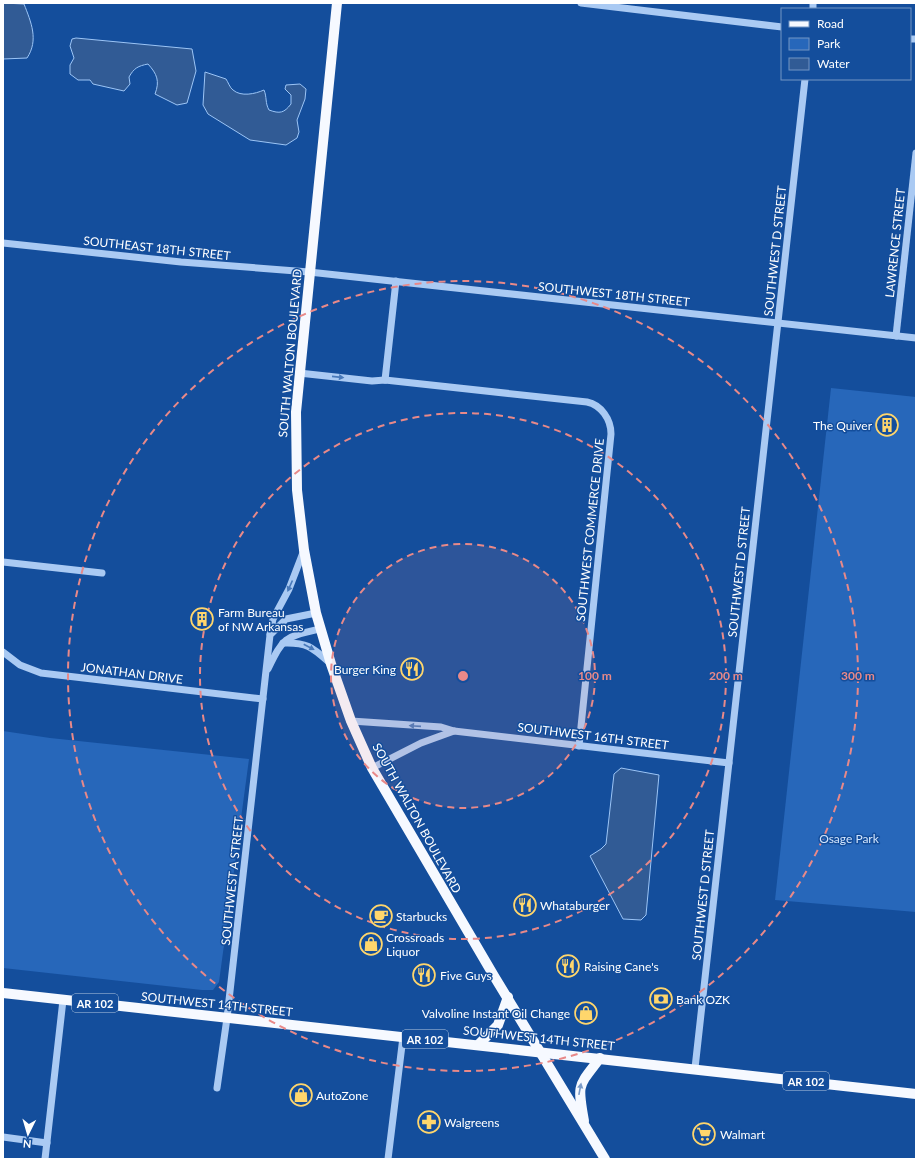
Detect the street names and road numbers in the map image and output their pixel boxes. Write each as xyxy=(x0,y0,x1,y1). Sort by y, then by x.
street label: SOUTHWEST D STREET xyxy=(761,185,789,317)
street label: LAWRENCE STREET xyxy=(882,188,908,298)
street label: SOUTHEAST 18TH STREET xyxy=(83,233,231,263)
street label: SOUTH WALTON BOULEVARD xyxy=(275,268,305,438)
street label: SOUTHWEST 18TH STREET xyxy=(538,279,690,309)
street label: SOUTHWEST COMMERCE DRIVE xyxy=(573,438,607,622)
street label: SOUTHWEST D STREET xyxy=(725,506,753,638)
street label: JONATHAN DRIVE xyxy=(80,659,184,687)
street label: SOUTHWEST 16TH STREET xyxy=(517,719,669,753)
street label: SOUTH WALTON BOULEVARD xyxy=(369,740,465,896)
street label: SOUTHWEST A STREET xyxy=(218,816,246,946)
street label: SOUTHWEST D STREET xyxy=(689,829,717,961)
street label: SOUTHWEST 14TH STREET xyxy=(141,989,293,1019)
road number: AR 102 xyxy=(72,994,118,1012)
street label: SOUTHWEST 14TH STREET xyxy=(463,1023,615,1053)
road number: AR 102 xyxy=(402,1030,448,1048)
road number: AR 102 xyxy=(783,1072,829,1090)

